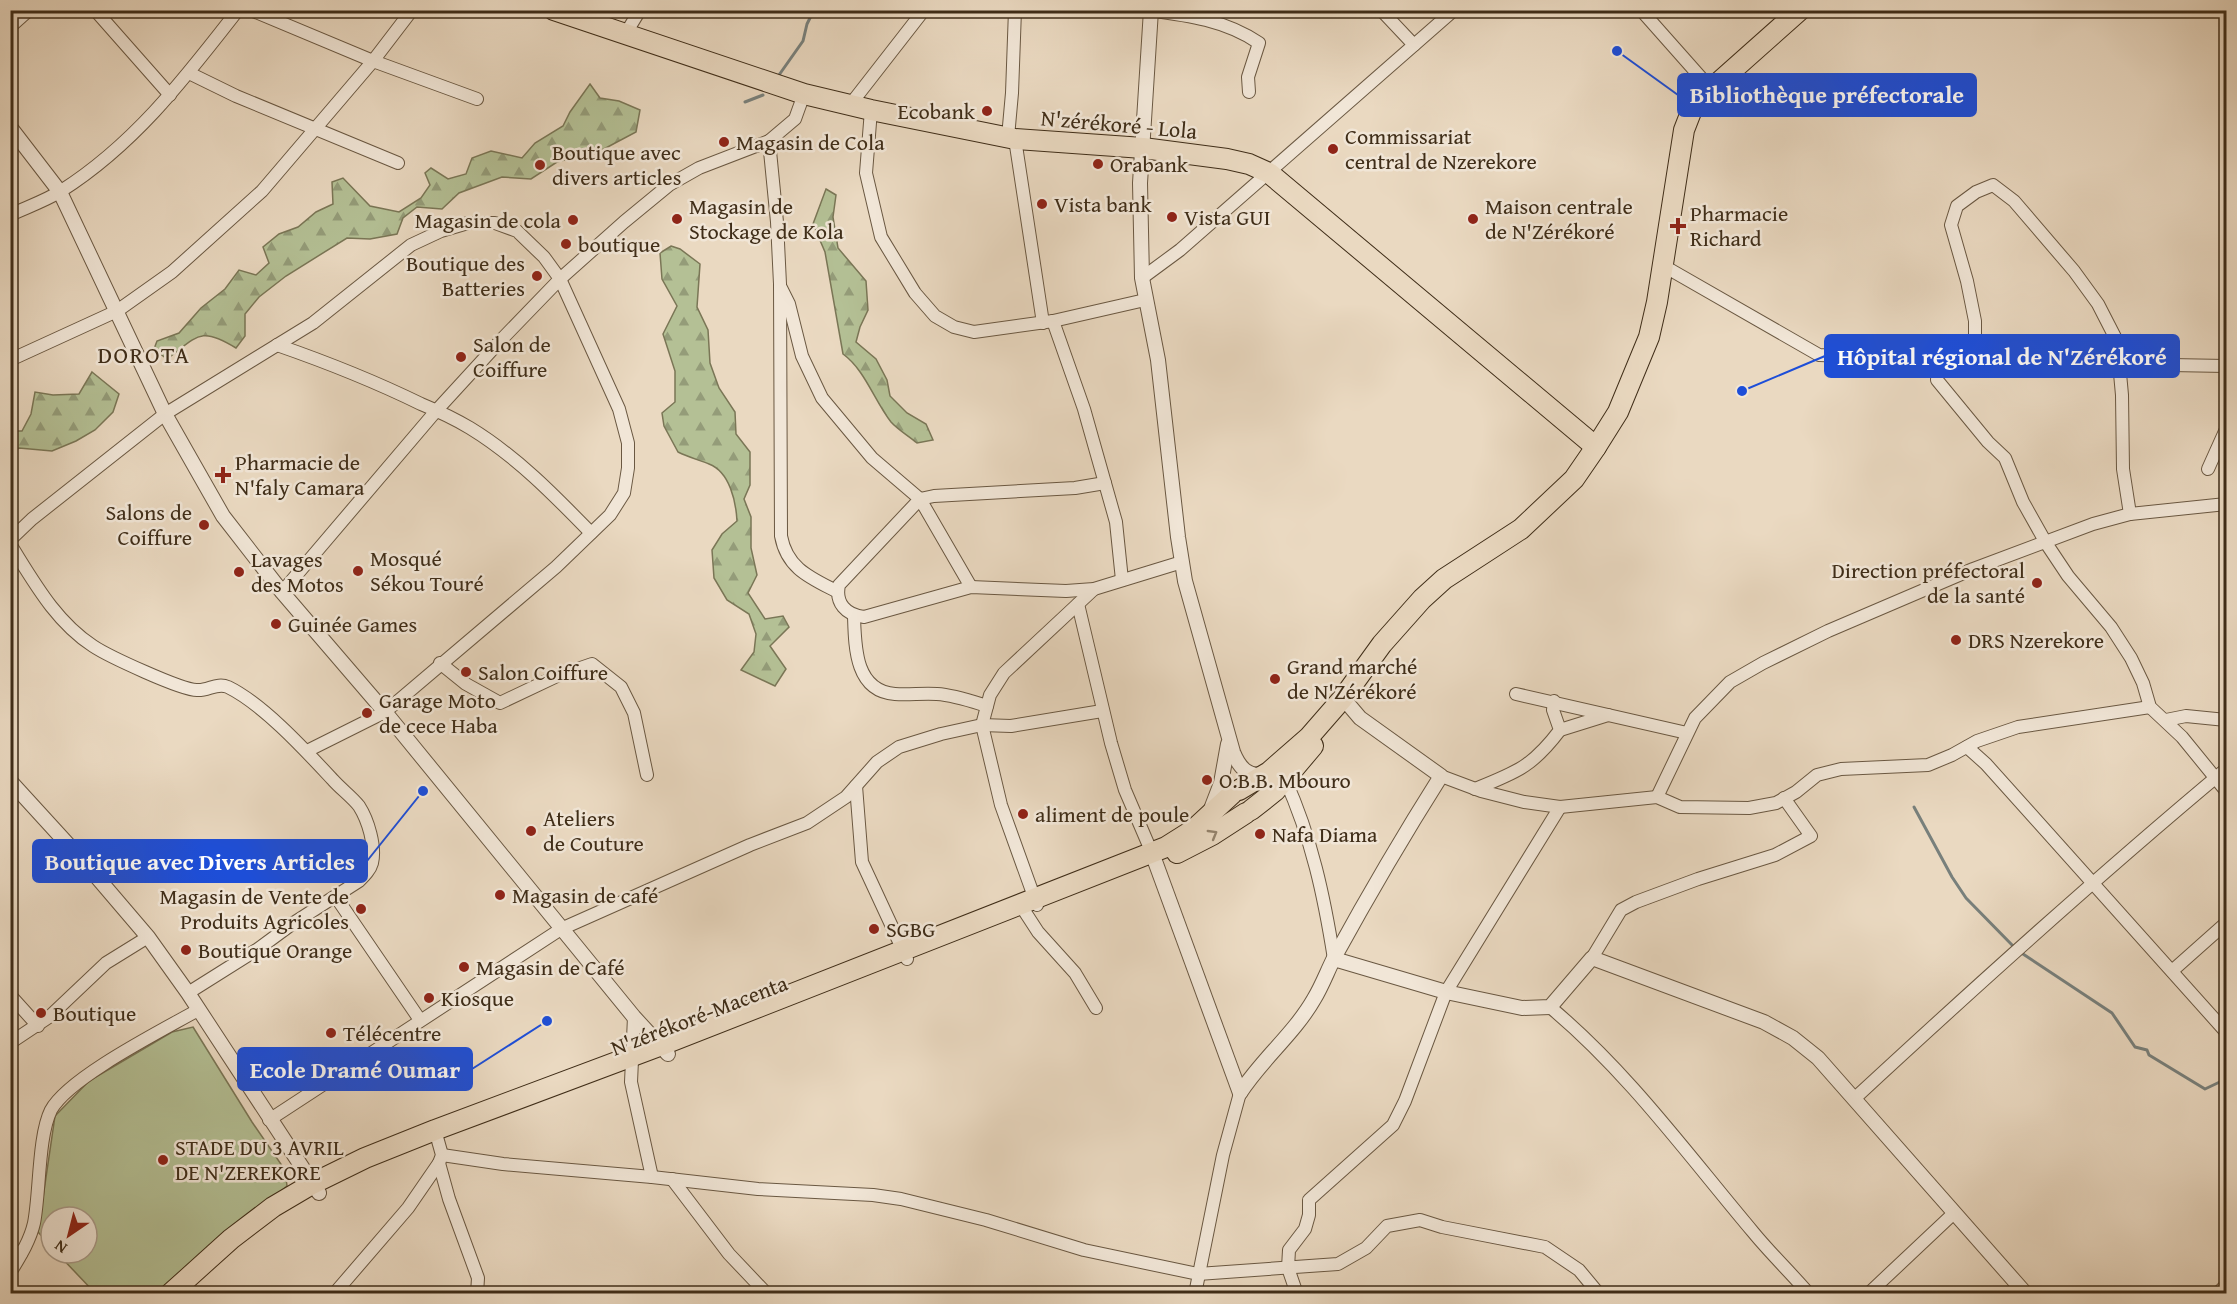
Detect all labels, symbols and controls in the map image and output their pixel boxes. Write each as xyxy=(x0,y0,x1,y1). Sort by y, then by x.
callout: Bibliothèque préfectorale xyxy=(1678,74,1976,116)
text: Bibliothèque préfectorale xyxy=(1690,77,1964,112)
place label: Ecobank xyxy=(898,95,976,127)
street label: N'zérékoré - Lola xyxy=(1040,101,1199,147)
marker: Ecobank xyxy=(980,104,994,118)
place label: Commissariat central de Nzerekore xyxy=(1345,120,1537,177)
place label: Magasin de Cola xyxy=(736,126,885,158)
marker: Magasin de Cola xyxy=(717,135,731,149)
place label: Boutique avec divers articles xyxy=(552,136,681,193)
marker: Commissariat central de Nzerekore xyxy=(1326,142,1340,156)
place label: Orabank xyxy=(1110,148,1189,180)
marker: Orabank xyxy=(1091,157,1105,171)
marker: Boutique avec divers articles xyxy=(533,158,547,172)
place label: Vista bank xyxy=(1054,188,1152,220)
place label: Magasin de Stockage de Kola xyxy=(689,190,844,247)
place label: Maison centrale de N'Zérékoré xyxy=(1485,190,1633,247)
marker: Vista bank xyxy=(1035,197,1049,211)
place label: Pharmacie Richard xyxy=(1690,197,1788,254)
place label: Vista GUI xyxy=(1184,201,1271,233)
place label: Magasin de cola xyxy=(415,204,562,236)
marker: Vista GUI xyxy=(1165,210,1179,224)
marker: Magasin de Stockage de Kola xyxy=(670,212,684,226)
marker: Maison centrale de N'Zérékoré xyxy=(1466,212,1480,226)
marker: Magasin de cola xyxy=(566,213,580,227)
marker: Pharmacie Richard xyxy=(1671,219,1685,233)
place label: boutique xyxy=(578,228,660,260)
marker: boutique xyxy=(559,237,573,251)
place label: Boutique des Batteries xyxy=(406,247,525,304)
marker: Boutique des Batteries xyxy=(530,269,544,283)
place label: Salon de Coiffure xyxy=(473,328,551,385)
callout: Hôpital régional de N'Zérékoré xyxy=(1825,335,2179,377)
district label: DOROTA xyxy=(97,337,191,372)
text: Hôpital régional de N'Zérékoré xyxy=(1837,339,2167,374)
marker: Salon de Coiffure xyxy=(454,350,468,364)
place label: Pharmacie de N'faly Camara xyxy=(235,446,365,503)
marker: Pharmacie de N'faly Camara xyxy=(216,468,230,482)
place label: Salons de Coiffure xyxy=(105,496,192,553)
marker: Salons de Coiffure xyxy=(197,518,211,532)
place label: Mosqué Sékou Touré xyxy=(370,542,484,599)
place label: Lavages des Motos xyxy=(251,543,344,600)
place label: Direction préfectoral de la santé xyxy=(1831,554,2025,611)
marker: Mosqué Sékou Touré xyxy=(351,564,365,578)
marker: Lavages des Motos xyxy=(232,565,246,579)
marker: Direction préfectoral de la santé xyxy=(2030,576,2044,590)
place label: Guinée Games xyxy=(288,608,417,640)
marker: Guinée Games xyxy=(269,617,283,631)
place label: DRS Nzerekore xyxy=(1968,624,2104,656)
marker: DRS Nzerekore xyxy=(1949,633,1963,647)
place label: Grand marché de N'Zérékoré xyxy=(1287,650,1417,707)
place label: Salon Coiffure xyxy=(478,656,608,688)
marker: Salon Coiffure xyxy=(459,665,473,679)
marker: Grand marché de N'Zérékoré xyxy=(1268,672,1282,686)
place label: Garage Moto de cece Haba xyxy=(379,684,498,741)
marker: Garage Moto de cece Haba xyxy=(360,706,374,720)
place label: O.B.B. Mbouro xyxy=(1219,764,1351,796)
marker: O.B.B. Mbouro xyxy=(1200,773,1214,787)
place label: aliment de poule xyxy=(1035,798,1189,830)
place label: Ateliers de Couture xyxy=(543,802,644,859)
marker: aliment de poule xyxy=(1016,807,1030,821)
place label: Nafa Diama xyxy=(1272,818,1378,850)
marker: Ateliers de Couture xyxy=(524,824,538,838)
marker: Nafa Diama xyxy=(1253,827,1267,841)
one-way arrow xyxy=(1207,830,1217,841)
callout: Boutique avec Divers Articles xyxy=(33,840,367,882)
text: Boutique avec Divers Articles xyxy=(45,844,355,879)
place label: Magasin de café xyxy=(512,879,658,911)
place label: Magasin de Vente de Produits Agricoles xyxy=(159,880,349,937)
marker: Magasin de café xyxy=(493,888,507,902)
marker: Magasin de Vente de Produits Agricoles xyxy=(354,902,368,916)
place label: SGBG xyxy=(886,913,935,945)
marker: SGBG xyxy=(867,922,881,936)
place label: Boutique Orange xyxy=(198,934,352,966)
marker: Boutique Orange xyxy=(179,943,193,957)
place label: Magasin de Café xyxy=(476,951,625,983)
marker: Magasin de Café xyxy=(457,960,471,974)
street label: N'zérékoré-Macenta xyxy=(606,966,793,1064)
place label: Kiosque xyxy=(441,982,514,1014)
marker: Kiosque xyxy=(422,991,436,1005)
place label: Boutique xyxy=(53,997,136,1029)
marker: Boutique xyxy=(34,1006,48,1020)
place label: Télécentre xyxy=(343,1017,441,1049)
marker: Télécentre xyxy=(324,1026,338,1040)
callout: Ecole Dramé Oumar xyxy=(238,1048,472,1090)
text: Ecole Dramé Oumar xyxy=(250,1052,460,1087)
place label: STADE DU 3 AVRIL DE N'ZEREKORE xyxy=(175,1131,344,1188)
marker: STADE DU 3 AVRIL DE N'ZEREKORE xyxy=(156,1153,170,1167)
north arrow xyxy=(39,1205,99,1265)
text: N xyxy=(49,1234,72,1260)

